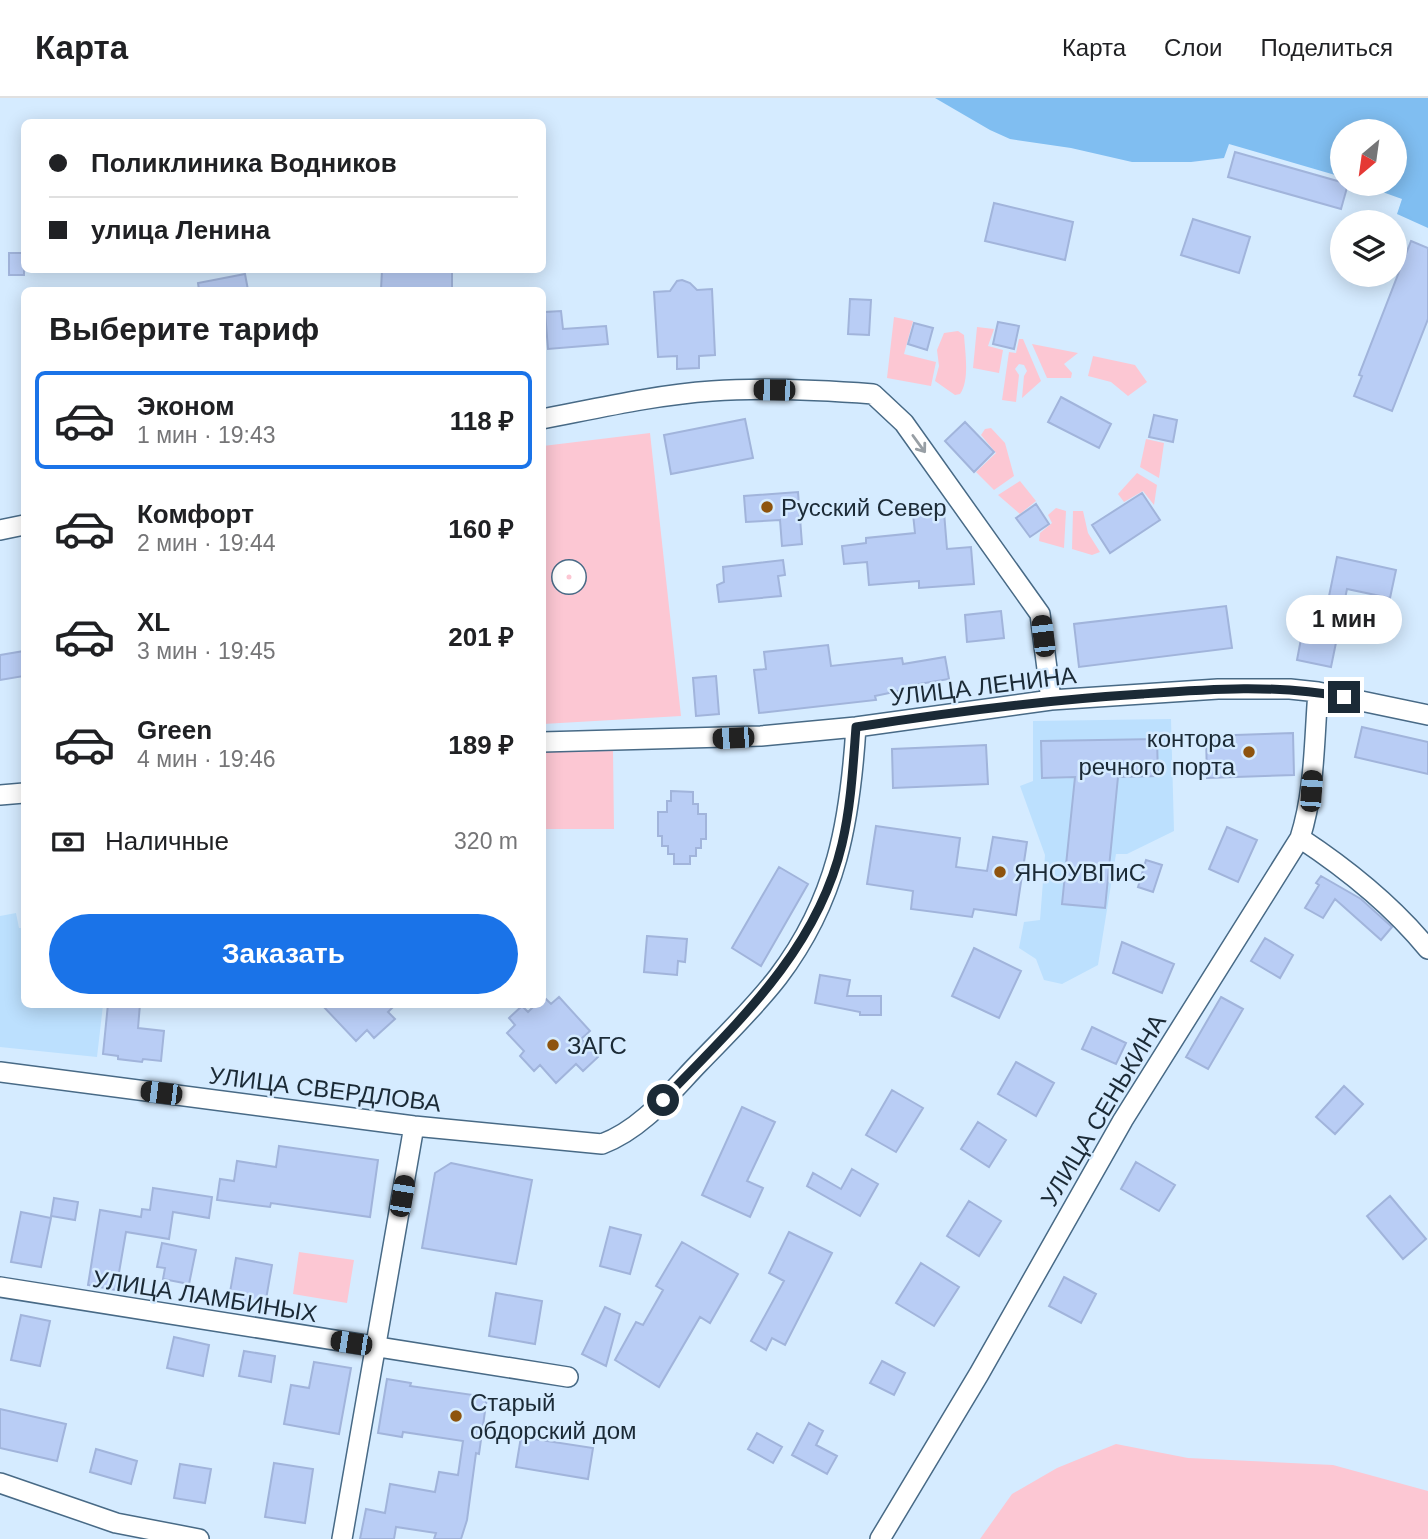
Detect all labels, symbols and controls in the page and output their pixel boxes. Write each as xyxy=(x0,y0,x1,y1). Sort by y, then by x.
text: Карта xyxy=(35,29,128,66)
text: Карта xyxy=(1062,34,1126,61)
text: Слои xyxy=(1164,34,1222,61)
text: Поделиться xyxy=(1260,34,1393,61)
north arrow xyxy=(1330,119,1407,196)
map controls xyxy=(1330,119,1407,287)
text: Поликлиника Водников xyxy=(91,148,397,178)
button: layers xyxy=(1330,210,1407,287)
text: улица Ленина xyxy=(91,215,270,245)
text: Выберите тариф xyxy=(49,311,319,347)
car xyxy=(753,379,796,401)
icon: car xyxy=(53,389,116,452)
text: Эконом xyxy=(137,391,235,421)
text: 118 ₽ xyxy=(450,406,514,436)
text: 1 мин · 19:43 xyxy=(137,422,276,448)
one-way arrow xyxy=(912,434,927,453)
place label: Русский Север xyxy=(781,494,947,521)
icon: car xyxy=(53,497,116,560)
text: Комфорт xyxy=(137,499,254,529)
marker: Русский Север xyxy=(759,499,775,515)
text: 160 ₽ xyxy=(448,514,514,544)
text: 2 мин · 19:44 xyxy=(137,530,276,556)
callout: 1 мин xyxy=(1286,596,1402,644)
icon: car xyxy=(53,605,116,668)
text: 1 мин xyxy=(1312,606,1376,632)
text: XL xyxy=(137,607,170,637)
car xyxy=(1031,614,1056,658)
text: 201 ₽ xyxy=(448,622,514,652)
text: 3 мин · 19:45 xyxy=(137,638,276,664)
street label: УЛИЦА ЛЕНИНА xyxy=(888,661,1078,711)
route end xyxy=(1328,681,1360,713)
icon: car xyxy=(53,713,116,776)
text: Green xyxy=(137,715,212,745)
place label: контора речного порта xyxy=(1079,725,1236,780)
car xyxy=(712,726,755,750)
text: 189 ₽ xyxy=(448,730,514,760)
marker: контора речного порта xyxy=(1241,744,1257,760)
text: 4 мин · 19:46 xyxy=(137,746,276,772)
car xyxy=(1300,769,1323,813)
icon: cash xyxy=(49,823,87,861)
text: Наличные xyxy=(105,826,229,856)
text: 320 m xyxy=(454,828,518,854)
place label: ЯНОУВПиС xyxy=(1014,859,1146,886)
marker: ЯНОУВПиС xyxy=(992,864,1008,880)
button: Заказать xyxy=(49,914,518,994)
street label: УЛИЦА СЕНЬКИНА xyxy=(1035,1009,1171,1211)
place label: ЗАГС xyxy=(567,1032,627,1059)
marker: ЗАГС xyxy=(545,1037,561,1053)
street label: УЛИЦА СВЕРДЛОВА xyxy=(207,1061,443,1117)
car xyxy=(139,1080,184,1106)
route start xyxy=(647,1084,679,1116)
car xyxy=(389,1173,416,1219)
street label: УЛИЦА ЛАМБИНЫХ xyxy=(91,1265,319,1327)
car xyxy=(329,1329,374,1357)
place label: Старый обдорский дом xyxy=(470,1389,637,1444)
marker: Старый обдорский дом xyxy=(448,1408,464,1424)

